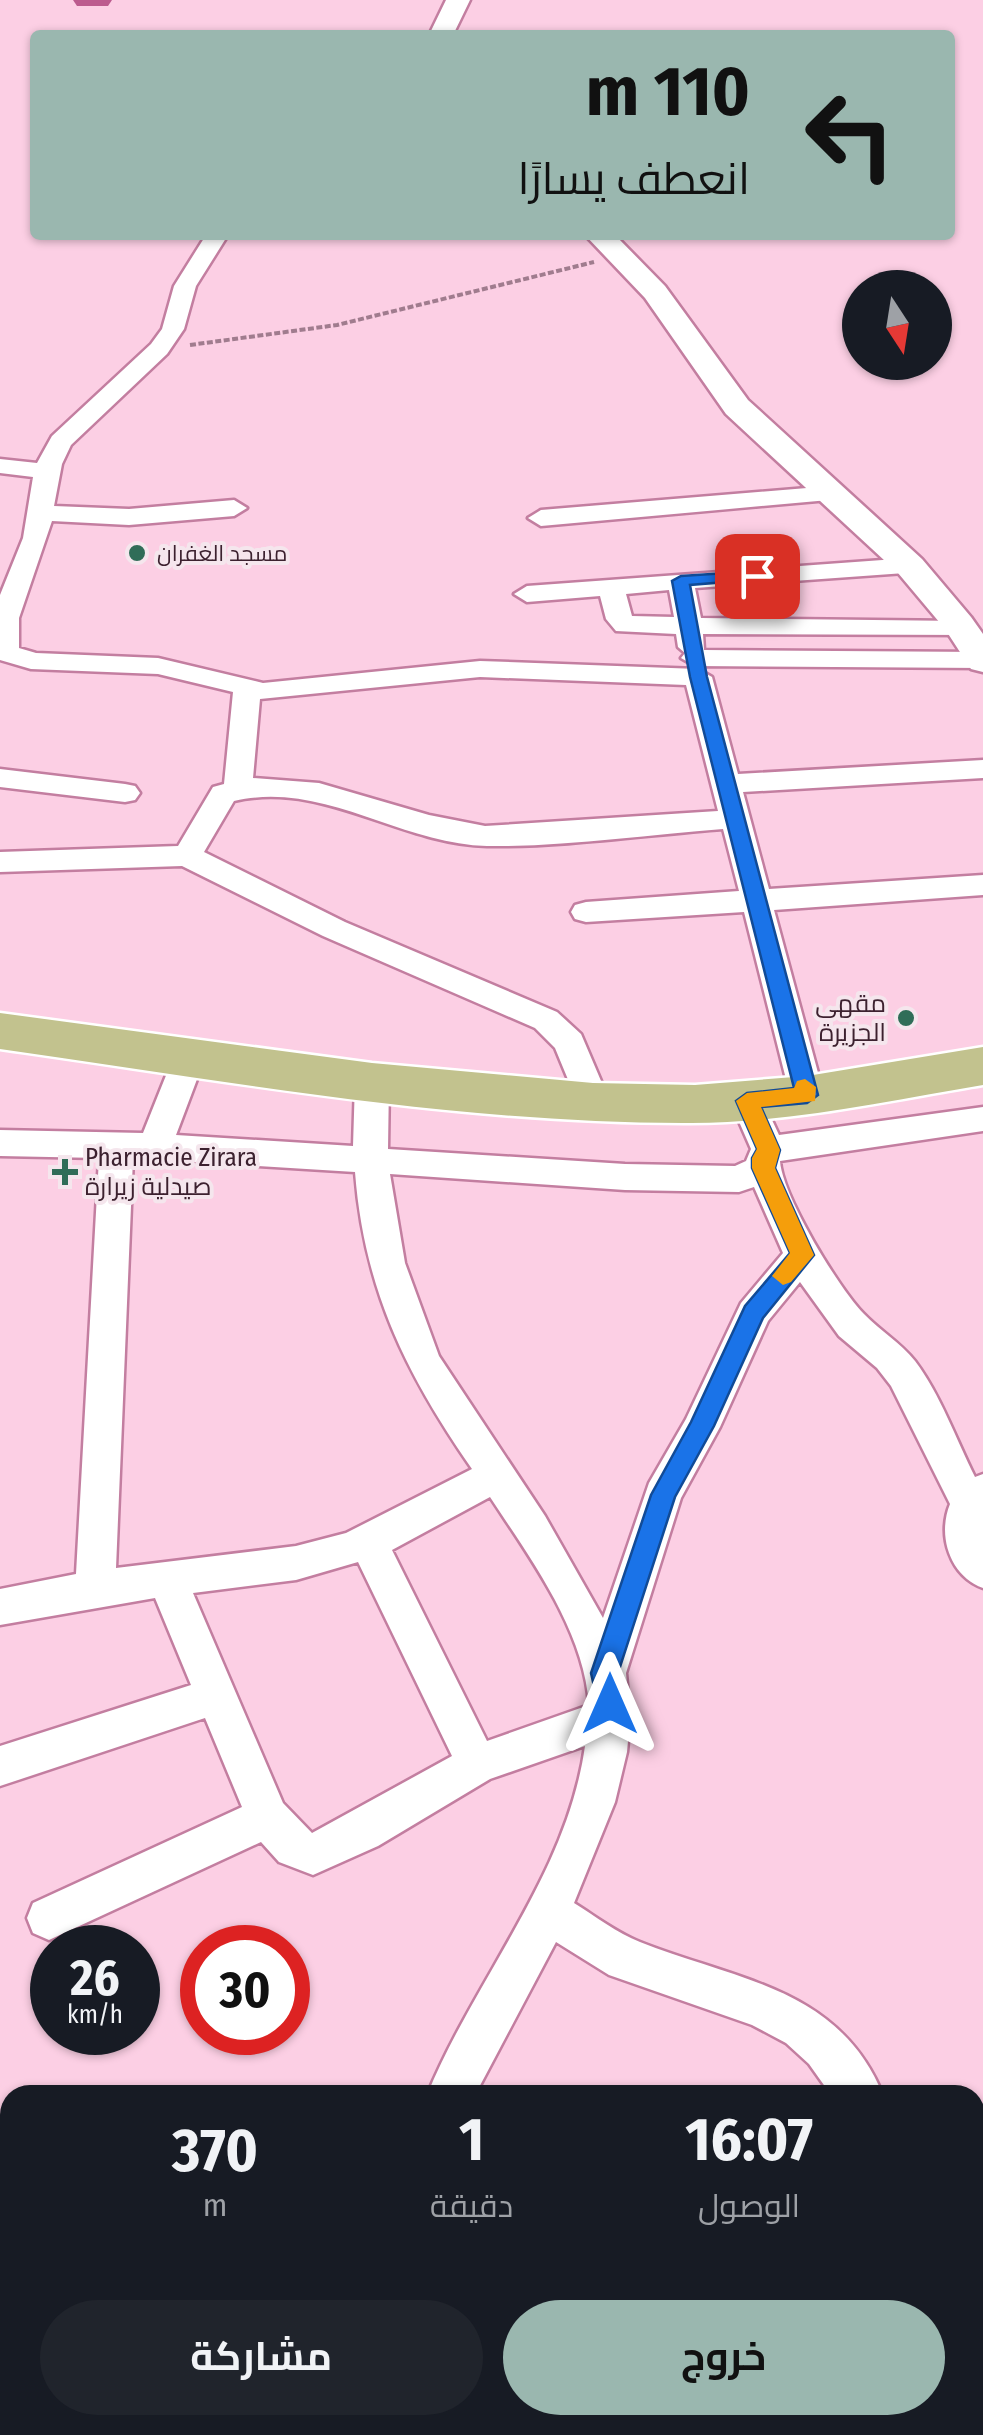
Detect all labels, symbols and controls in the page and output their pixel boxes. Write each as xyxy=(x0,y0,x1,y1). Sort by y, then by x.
text: 110 m xyxy=(586,50,750,134)
icon: left xyxy=(785,70,915,200)
text: انعطف يسارًا xyxy=(518,152,750,206)
north arrow xyxy=(842,270,952,380)
map controls xyxy=(842,270,952,380)
pin xyxy=(715,534,800,619)
place label: مسجد الغفران xyxy=(157,540,287,567)
marker: مسجد الغفران xyxy=(126,542,148,564)
icon: arrive xyxy=(730,549,785,604)
place label: مقهى الجزيرة xyxy=(815,989,886,1048)
marker: مقهى الجزيرة xyxy=(895,1007,917,1029)
place label: Pharmacie Zirara صيدلية زيرارة xyxy=(85,1143,257,1202)
marker: Pharmacie Zirara صيدلية زيرارة xyxy=(54,1161,76,1183)
position arrow xyxy=(558,1652,662,1756)
speed limit sign: 30 xyxy=(180,1925,310,2055)
text: 26 xyxy=(70,1948,120,2008)
text: km/h xyxy=(67,2000,123,2030)
text: 1 xyxy=(459,2104,484,2176)
text: 16:07 xyxy=(685,2104,813,2176)
text: 370 xyxy=(172,2115,258,2187)
text: m xyxy=(203,2186,227,2224)
text: دقيقة xyxy=(430,2187,513,2225)
text: الوصول xyxy=(698,2187,800,2225)
button: مشاركة xyxy=(40,2300,483,2415)
button: خروج xyxy=(503,2300,945,2415)

